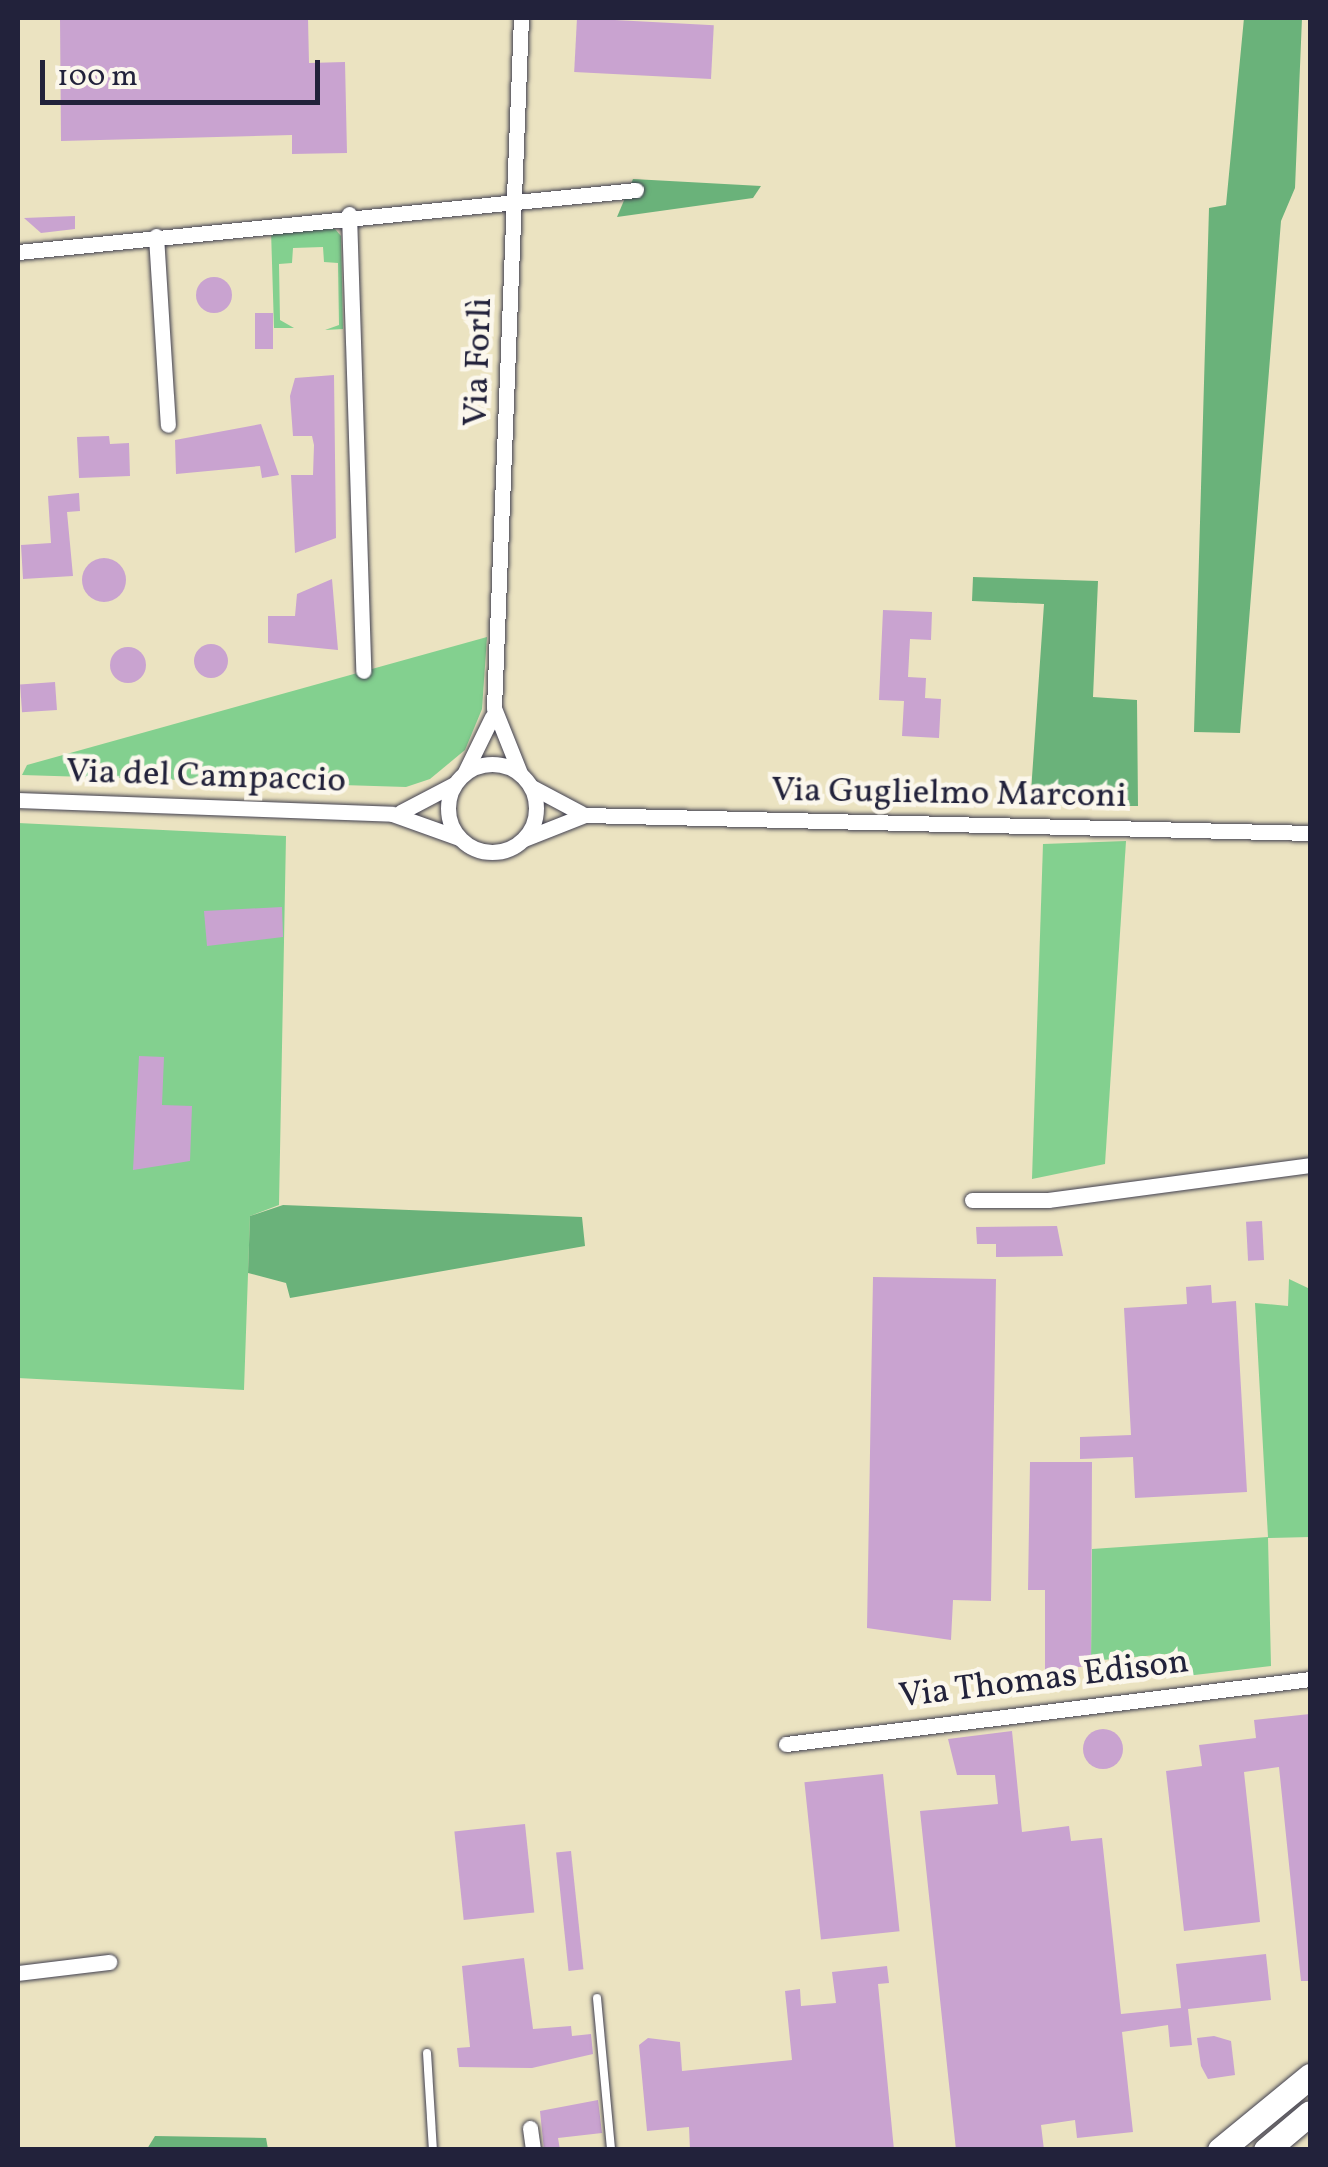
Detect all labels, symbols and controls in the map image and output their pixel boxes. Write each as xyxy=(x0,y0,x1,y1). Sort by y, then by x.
scale bar xyxy=(45,40,325,102)
text: 100 m xyxy=(57,56,138,98)
street label: Via Forlì xyxy=(456,297,502,427)
street label: Via del Campaccio xyxy=(65,751,347,803)
street label: Via Guglielmo Marconi xyxy=(771,770,1127,818)
street label: Via Thomas Edison xyxy=(896,1641,1192,1719)

